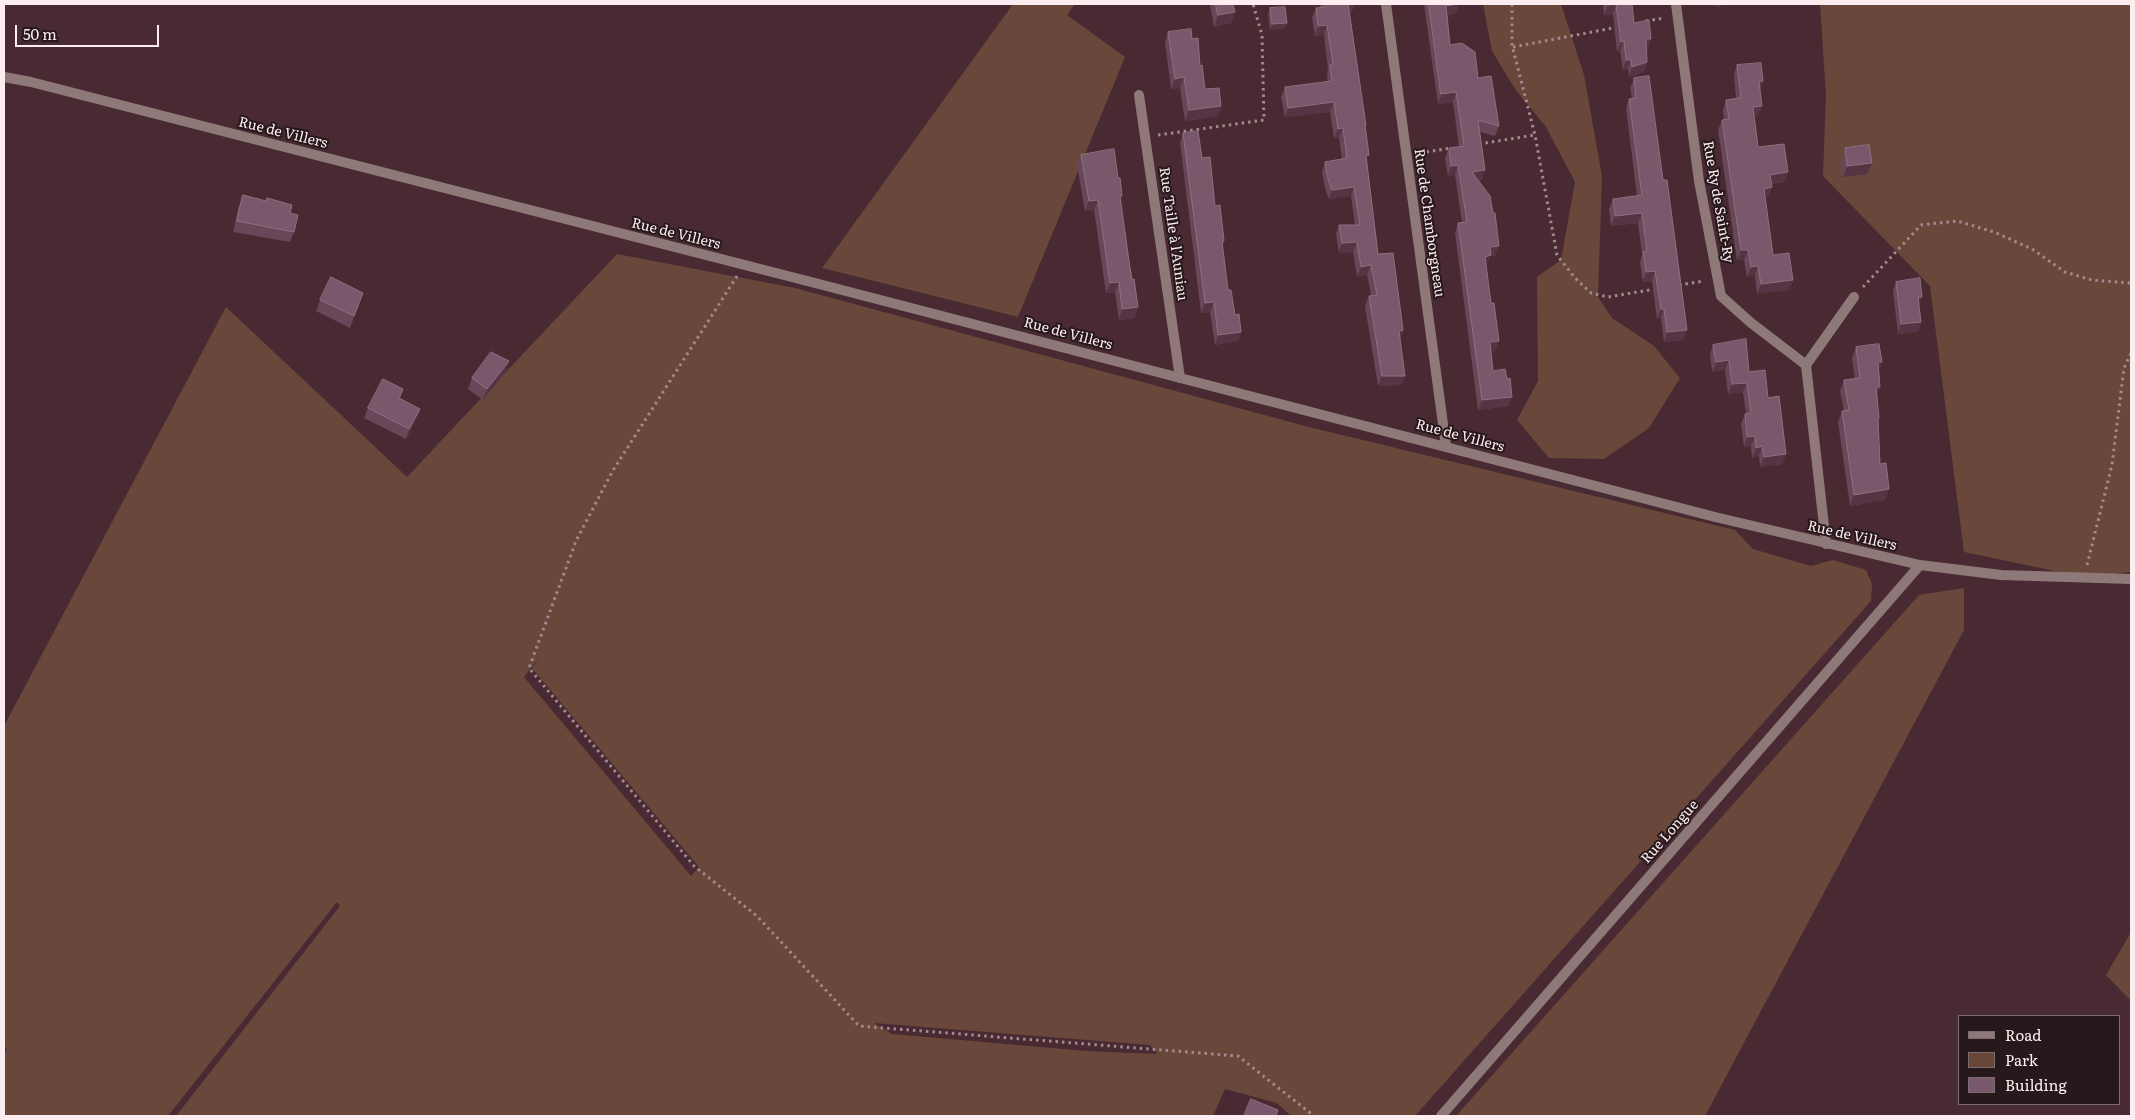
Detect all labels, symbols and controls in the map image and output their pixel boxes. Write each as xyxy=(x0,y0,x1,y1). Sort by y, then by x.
scale bar xyxy=(18,15,161,47)
text: 50 m xyxy=(23,22,57,45)
street label: Rue de Villers xyxy=(237,114,329,152)
street label: Rue Ry de Saint-Ry xyxy=(1699,139,1737,265)
street label: Rue de Chamborgneau xyxy=(1410,148,1448,298)
street label: Rue Taille à l'Auniau xyxy=(1155,166,1191,302)
street label: Rue de Villers xyxy=(630,215,722,253)
street label: Rue de Villers xyxy=(1022,314,1114,354)
street label: Rue de Villers xyxy=(1414,416,1506,456)
street label: Rue de Villers xyxy=(1806,518,1898,554)
street label: Rue Longue xyxy=(1638,797,1702,867)
legend xyxy=(1958,1015,2120,1105)
text: Road xyxy=(2005,1023,2041,1046)
text: Park xyxy=(2005,1048,2038,1071)
text: Building xyxy=(2005,1073,2067,1096)

